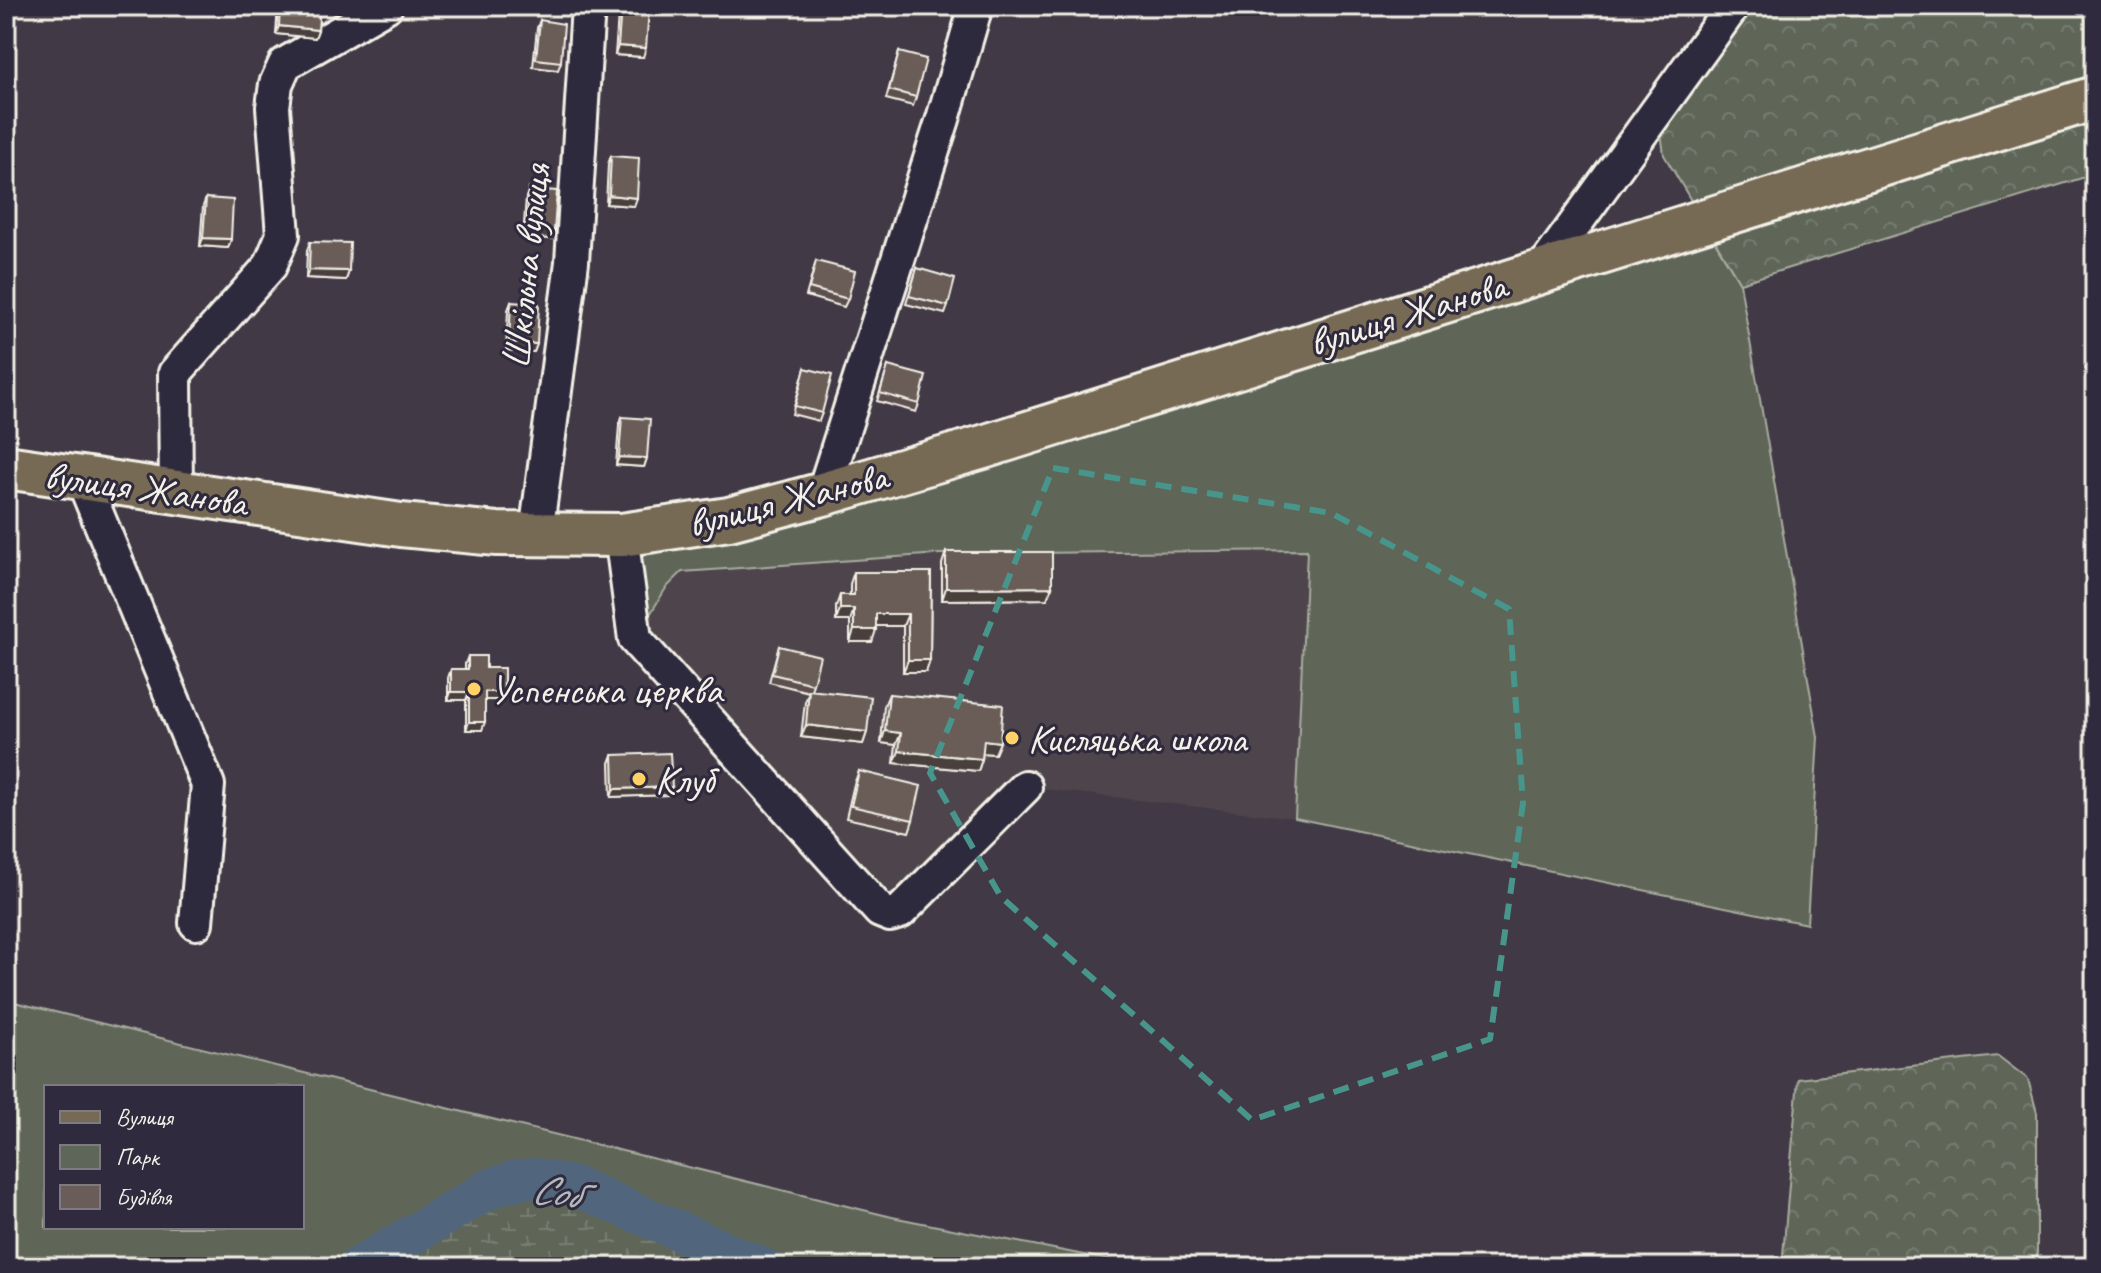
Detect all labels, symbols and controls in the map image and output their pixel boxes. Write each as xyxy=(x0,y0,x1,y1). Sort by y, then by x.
street label: Шкільна вулиця xyxy=(490,160,562,371)
street label: вулиця Жанова xyxy=(1303,259,1515,368)
street label: вулиця Жанова xyxy=(42,450,254,528)
street label: вулиця Жанова xyxy=(682,450,895,549)
place label: Успенська церква xyxy=(490,665,725,715)
marker: Успенська церква xyxy=(465,680,483,698)
place label: Кисляцька школа xyxy=(1028,714,1249,764)
marker: Кисляцька школа xyxy=(1003,729,1021,747)
place label: Клуб xyxy=(655,755,720,805)
marker: Клуб xyxy=(630,770,648,788)
legend xyxy=(44,1085,304,1229)
text: Вулиця xyxy=(116,1102,175,1132)
text: Парк xyxy=(116,1142,161,1172)
water label: Соб xyxy=(528,1162,600,1224)
text: Будівля xyxy=(116,1182,173,1212)

